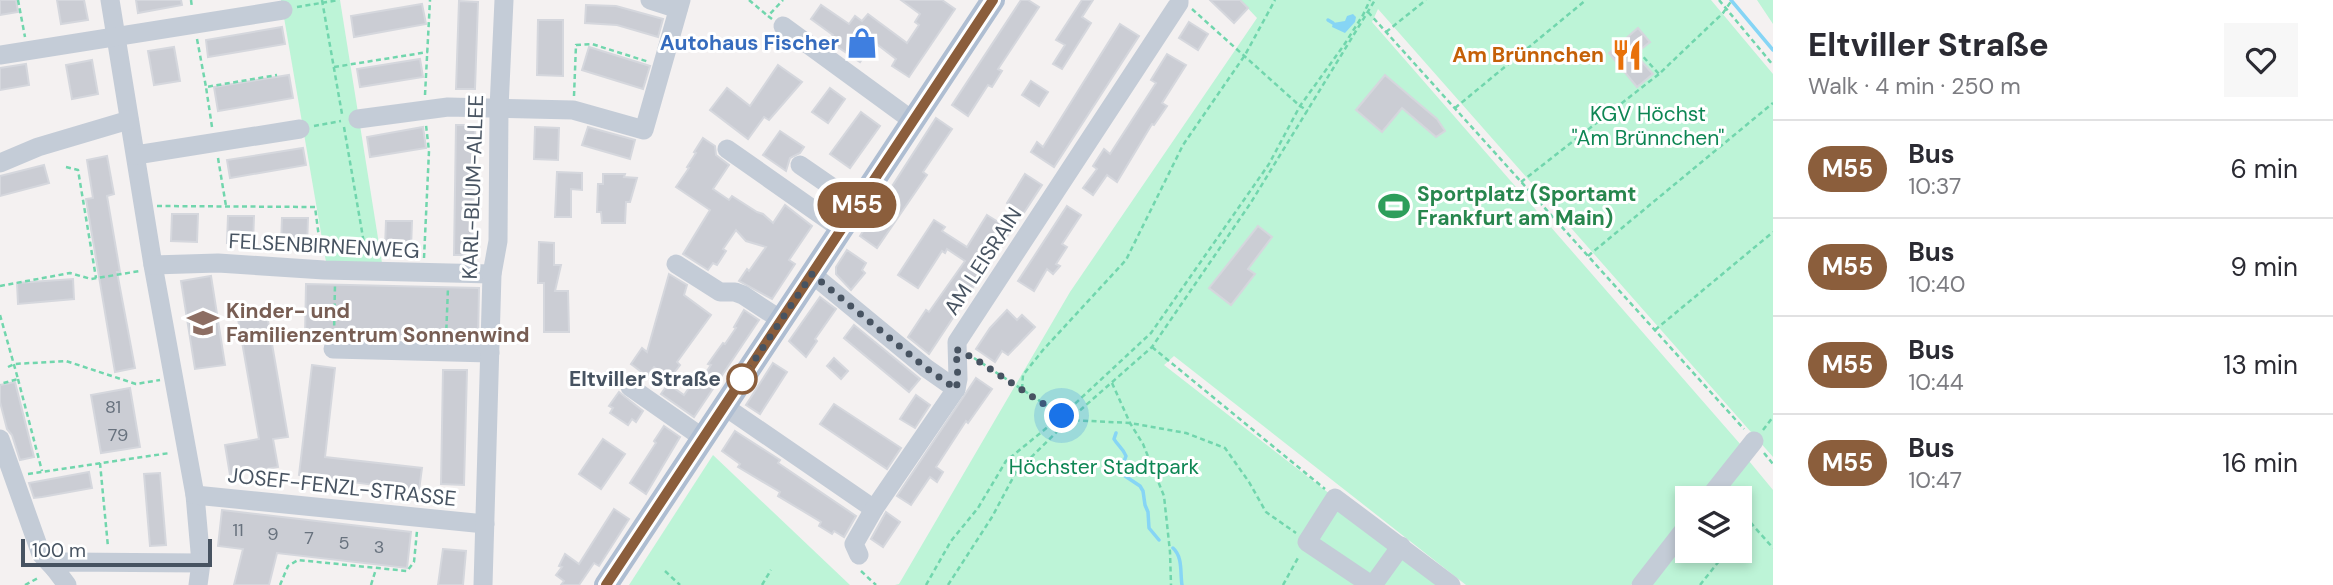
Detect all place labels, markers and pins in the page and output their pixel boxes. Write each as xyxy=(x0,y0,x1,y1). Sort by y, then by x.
shop icon: Autohaus Fischer xyxy=(845,26,879,60)
place label: Autohaus Fischer xyxy=(660,29,839,57)
restaurant icon: Am Brünnchen xyxy=(1610,38,1644,72)
place label: Am Brünnchen xyxy=(1452,41,1604,69)
place label: Sportplatz (Sportamt Frankfurt am Main) xyxy=(1417,180,1636,232)
sports icon: Sportplatz (Sportamt Frankfurt am Main) xyxy=(1377,189,1411,223)
place label: Kinder- und Familienzentrum Sonnenwind xyxy=(226,297,529,349)
school or university icon: Kinder- und Familienzentrum Sonnenwind xyxy=(186,306,220,340)
marker: Eltviller Straße xyxy=(727,364,757,394)
place label: Eltviller Straße xyxy=(569,365,721,393)

